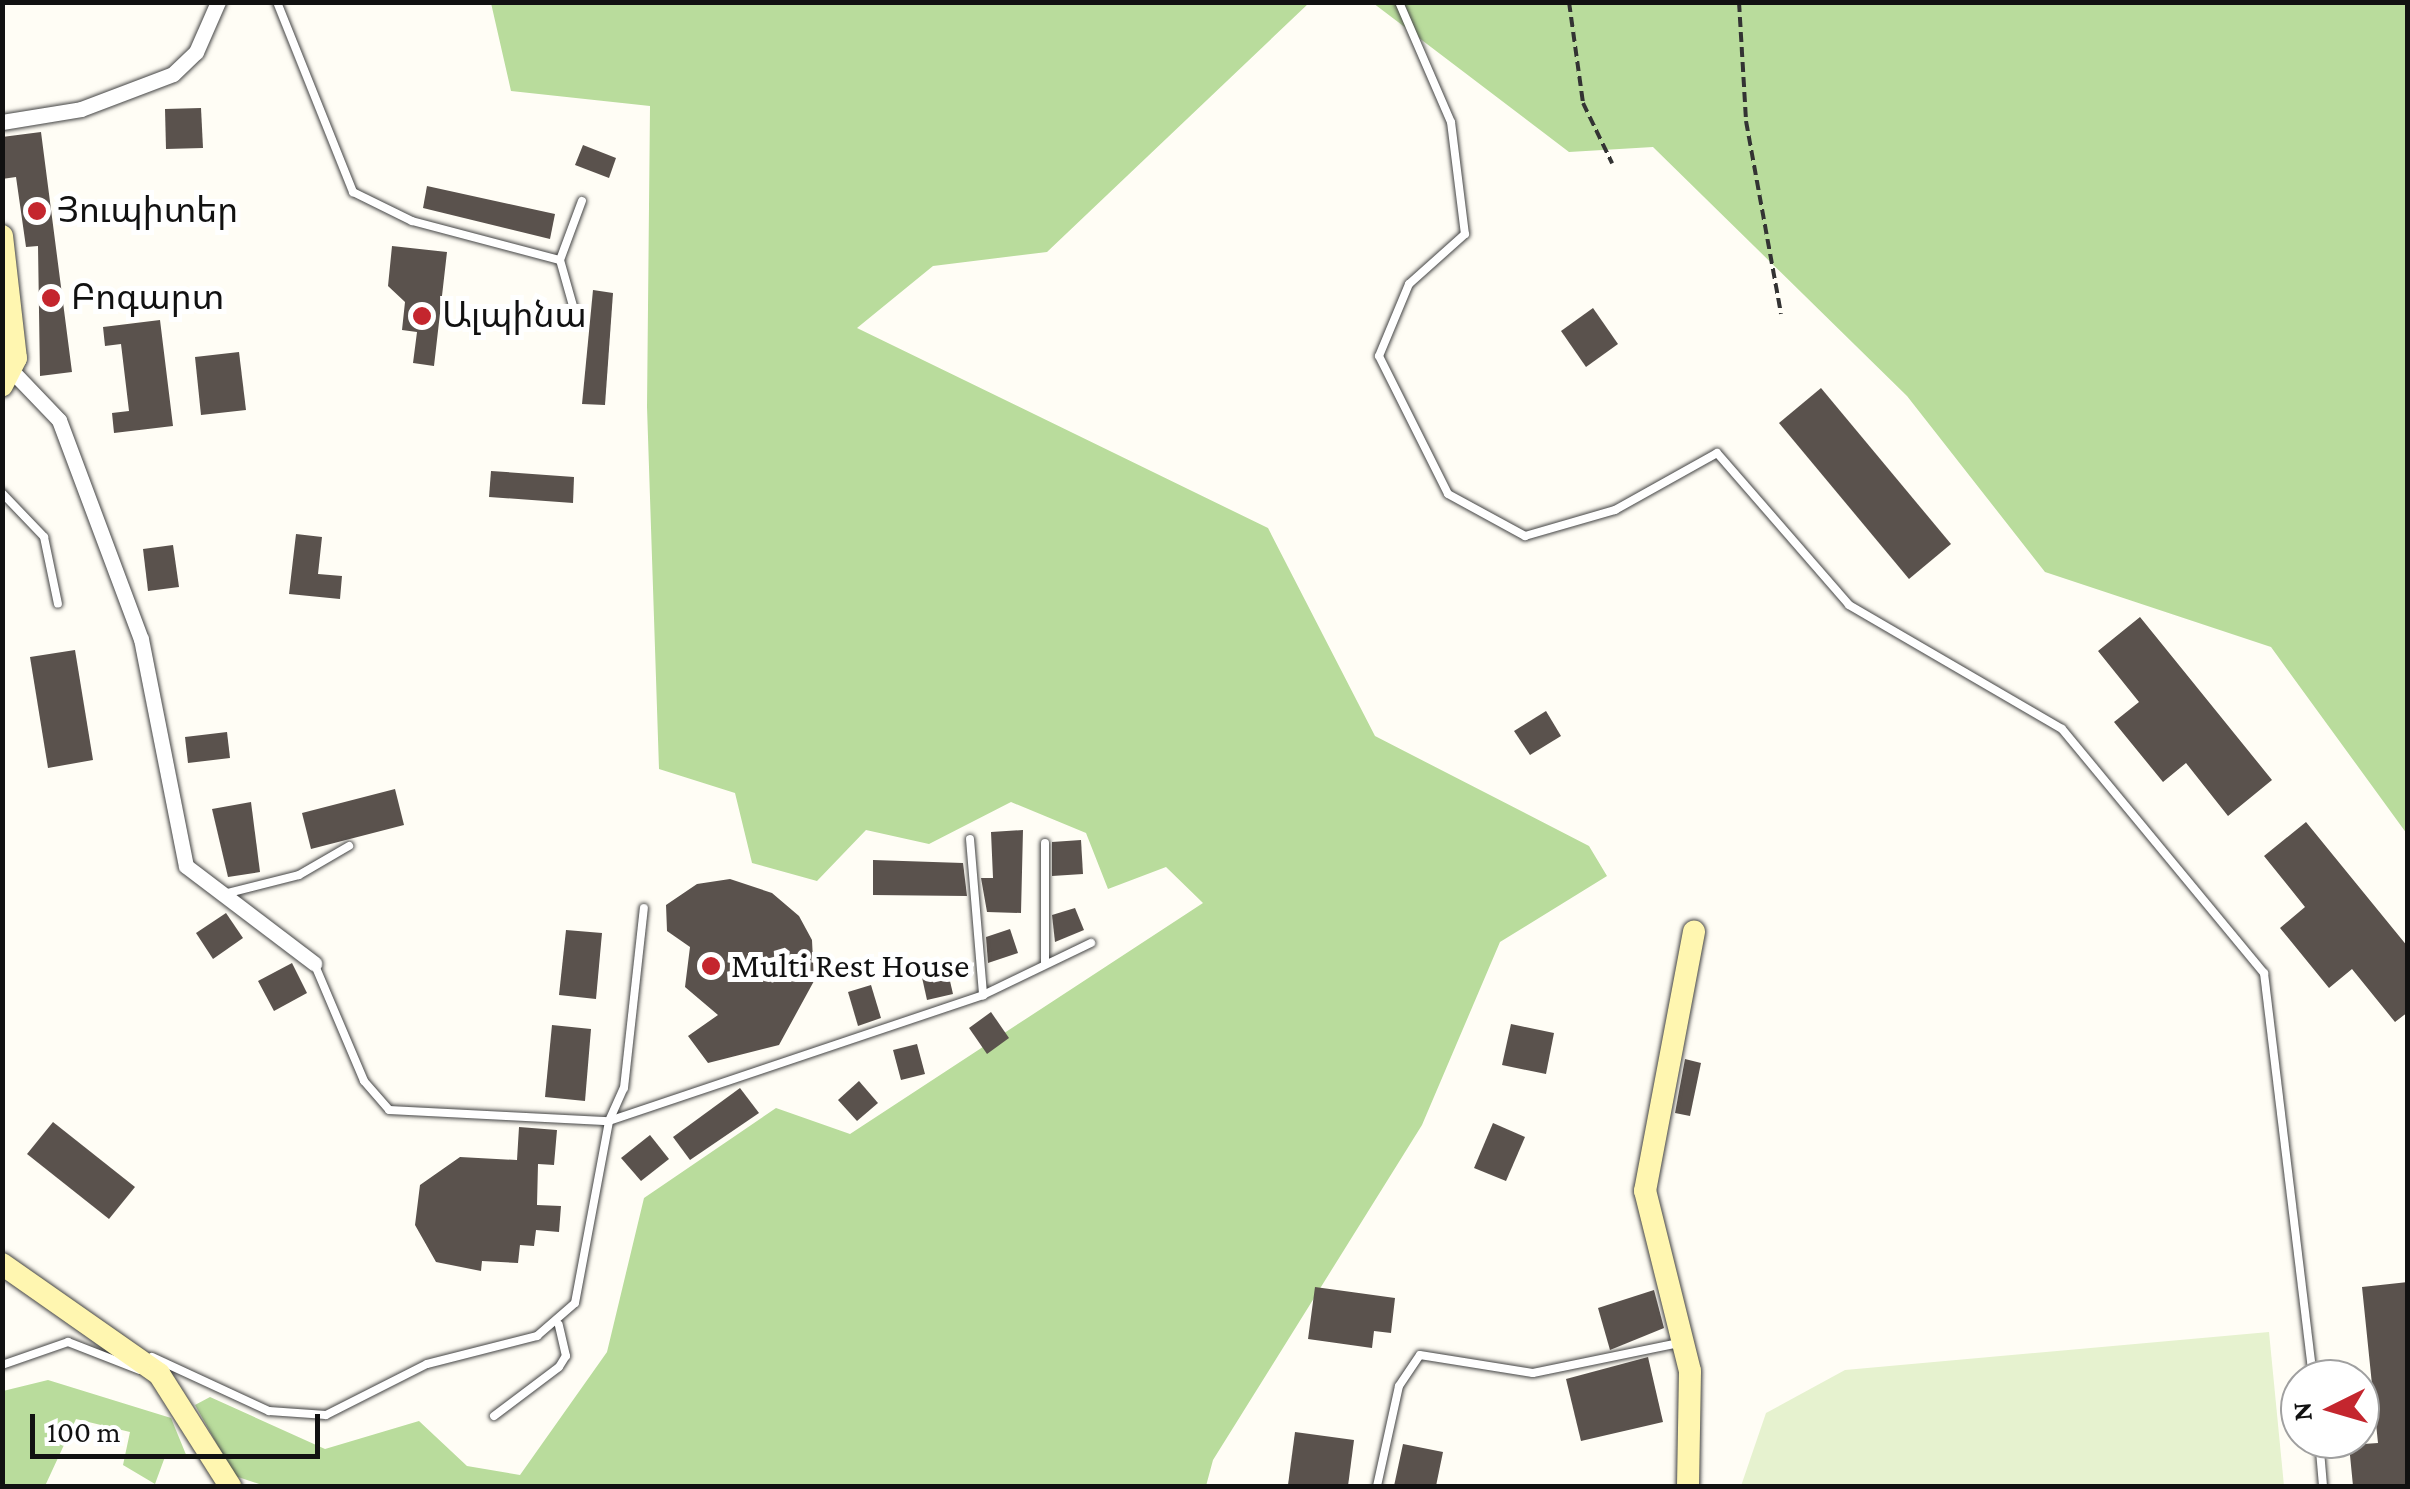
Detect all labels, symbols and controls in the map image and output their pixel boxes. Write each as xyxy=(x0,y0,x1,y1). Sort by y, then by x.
place label: Յուպիտեր xyxy=(57,190,238,232)
marker: Յուպիտեր xyxy=(26,200,48,222)
place label: Բոգարտ xyxy=(71,277,224,319)
marker: Բոգարտ xyxy=(40,287,62,309)
place label: Ալպինա xyxy=(442,295,587,337)
marker: Ալպինա xyxy=(411,305,433,327)
place label: Multi Rest House xyxy=(731,945,969,987)
marker: Multi Rest House xyxy=(700,955,722,977)
north arrow xyxy=(2280,1359,2380,1459)
scale bar xyxy=(35,1394,325,1456)
text: N xyxy=(2285,1401,2318,1422)
text: 100 m xyxy=(47,1415,121,1448)

